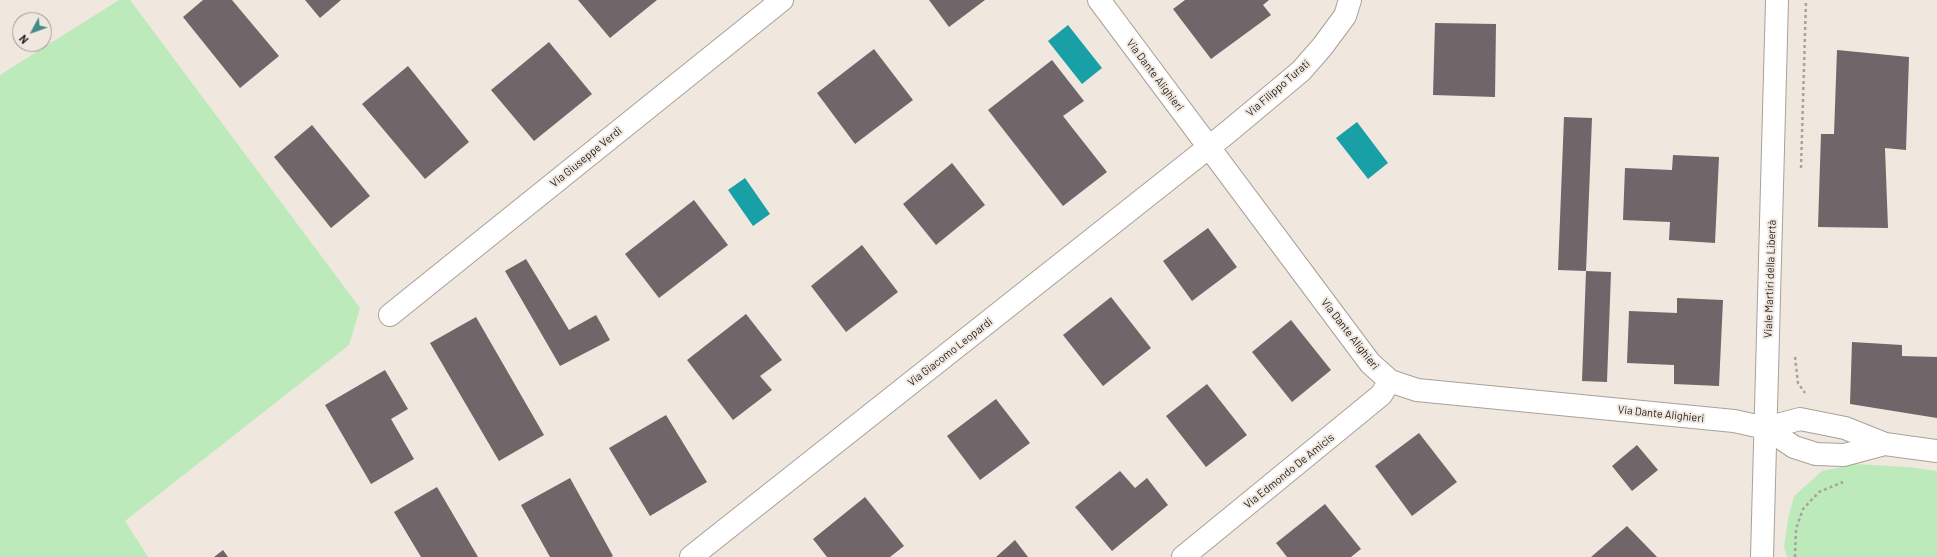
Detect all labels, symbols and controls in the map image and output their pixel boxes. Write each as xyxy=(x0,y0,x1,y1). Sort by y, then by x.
north arrow xyxy=(12,12,52,52)
text: N xyxy=(16,33,31,47)
street label: Via Dante Alighieri xyxy=(1124,36,1186,114)
street label: Via Filippo Turati xyxy=(1244,57,1312,119)
street label: Via Giuseppe Verdi xyxy=(547,124,625,190)
street label: Viale Martiri della Libertà xyxy=(1761,220,1779,338)
street label: Via Dante Alighieri xyxy=(1318,296,1382,372)
street label: Via Giacomo Leopardi xyxy=(905,315,995,389)
street label: Via Dante Alighieri xyxy=(1617,403,1705,425)
street label: Via Edmondo De Amicis xyxy=(1241,431,1337,511)

